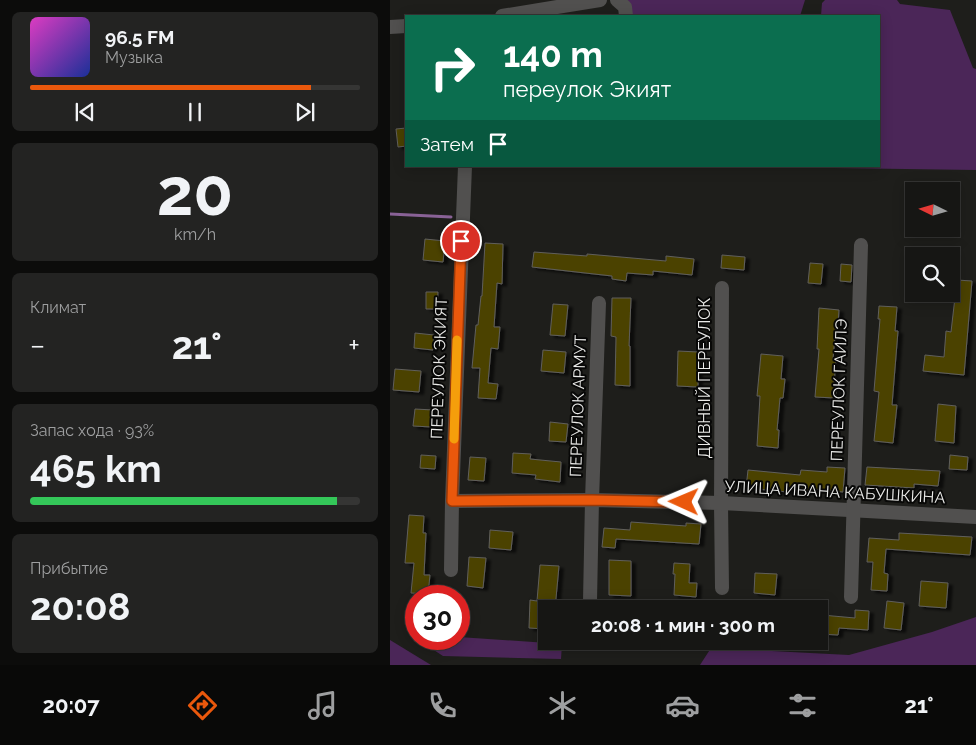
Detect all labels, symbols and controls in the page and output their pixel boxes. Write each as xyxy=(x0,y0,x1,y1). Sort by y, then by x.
text: 96.5 FM xyxy=(105,26,174,48)
text: 140 m xyxy=(503,34,603,75)
icon: right xyxy=(420,35,485,100)
text: Музыка xyxy=(105,48,163,67)
text: переулок Экият xyxy=(503,76,671,102)
icon: previous xyxy=(71,98,99,126)
icon: pause xyxy=(181,98,209,126)
icon: next xyxy=(291,98,319,126)
icon: arrive xyxy=(484,130,512,158)
text: Затем xyxy=(420,133,474,155)
text: 20 xyxy=(157,154,233,230)
north arrow xyxy=(905,182,960,238)
map controls xyxy=(905,182,960,302)
pin xyxy=(440,220,482,262)
text: km/h xyxy=(174,225,216,244)
icon: arrive xyxy=(447,227,475,255)
button: search xyxy=(905,247,960,302)
street label: ПЕРЕУЛОК ЭКИЯТ xyxy=(427,296,451,439)
text: Климат xyxy=(30,298,86,317)
street label: ДИВНЫЙ ПЕРЕУЛОК xyxy=(695,298,714,458)
street label: ПЕРЕУЛОК ГАИЛЭ xyxy=(827,318,851,462)
text: 21° xyxy=(172,323,222,368)
text: − xyxy=(30,329,45,362)
text: + xyxy=(348,329,360,362)
street label: ПЕРЕУЛОК АРМУТ xyxy=(566,334,590,477)
text: Запас хода · 93% xyxy=(30,421,154,440)
text: 465 km xyxy=(30,446,162,491)
position arrow xyxy=(657,475,709,527)
street label: УЛИЦА ИВАНА КАБУШКИНА xyxy=(724,477,946,507)
text: Прибытие xyxy=(30,559,108,578)
text: 20:08 xyxy=(30,584,130,629)
speed limit sign: 30 xyxy=(405,585,470,650)
text: 20:08 · 1 мин · 300 m xyxy=(591,614,775,636)
icon: directions xyxy=(185,688,220,723)
icon: music xyxy=(305,688,340,723)
icon: phone xyxy=(425,688,460,723)
icon: climate xyxy=(545,688,580,723)
icon: car xyxy=(665,688,700,723)
icon: filters xyxy=(785,688,820,723)
text: 20:07 xyxy=(42,692,100,718)
text: 21° xyxy=(904,692,934,718)

